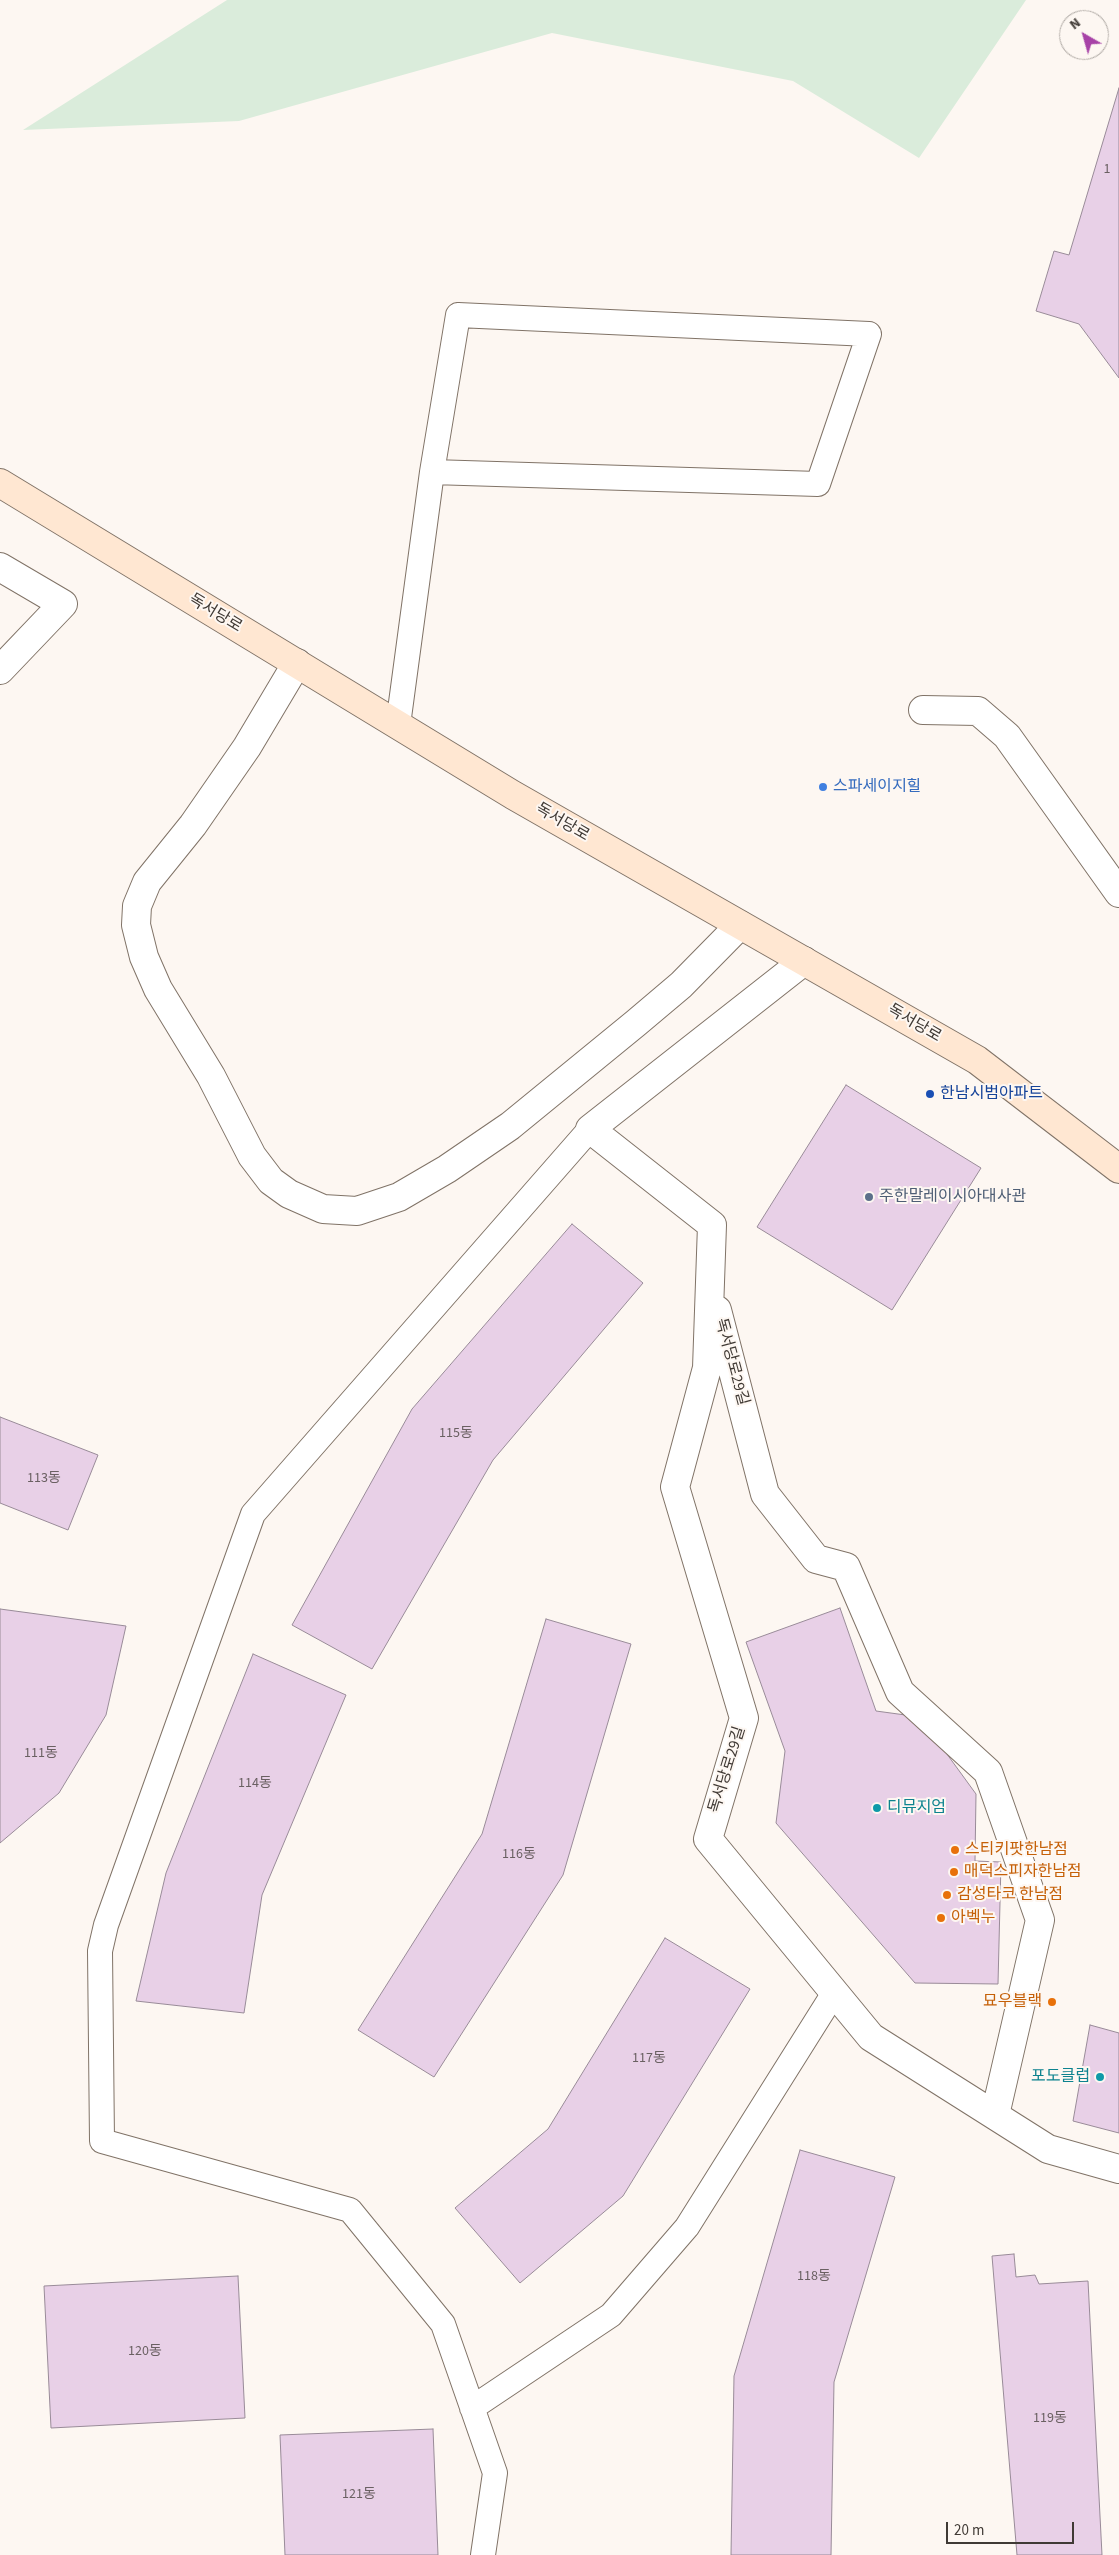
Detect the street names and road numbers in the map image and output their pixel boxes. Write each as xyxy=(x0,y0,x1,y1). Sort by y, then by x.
street label: 독서당로 xyxy=(185,591,245,637)
street label: 독서당로 xyxy=(532,800,592,846)
street label: 독서당로 xyxy=(884,1001,944,1047)
street label: 독서당로29길 xyxy=(710,1316,752,1408)
street label: 독서당로29길 xyxy=(706,1724,750,1816)

